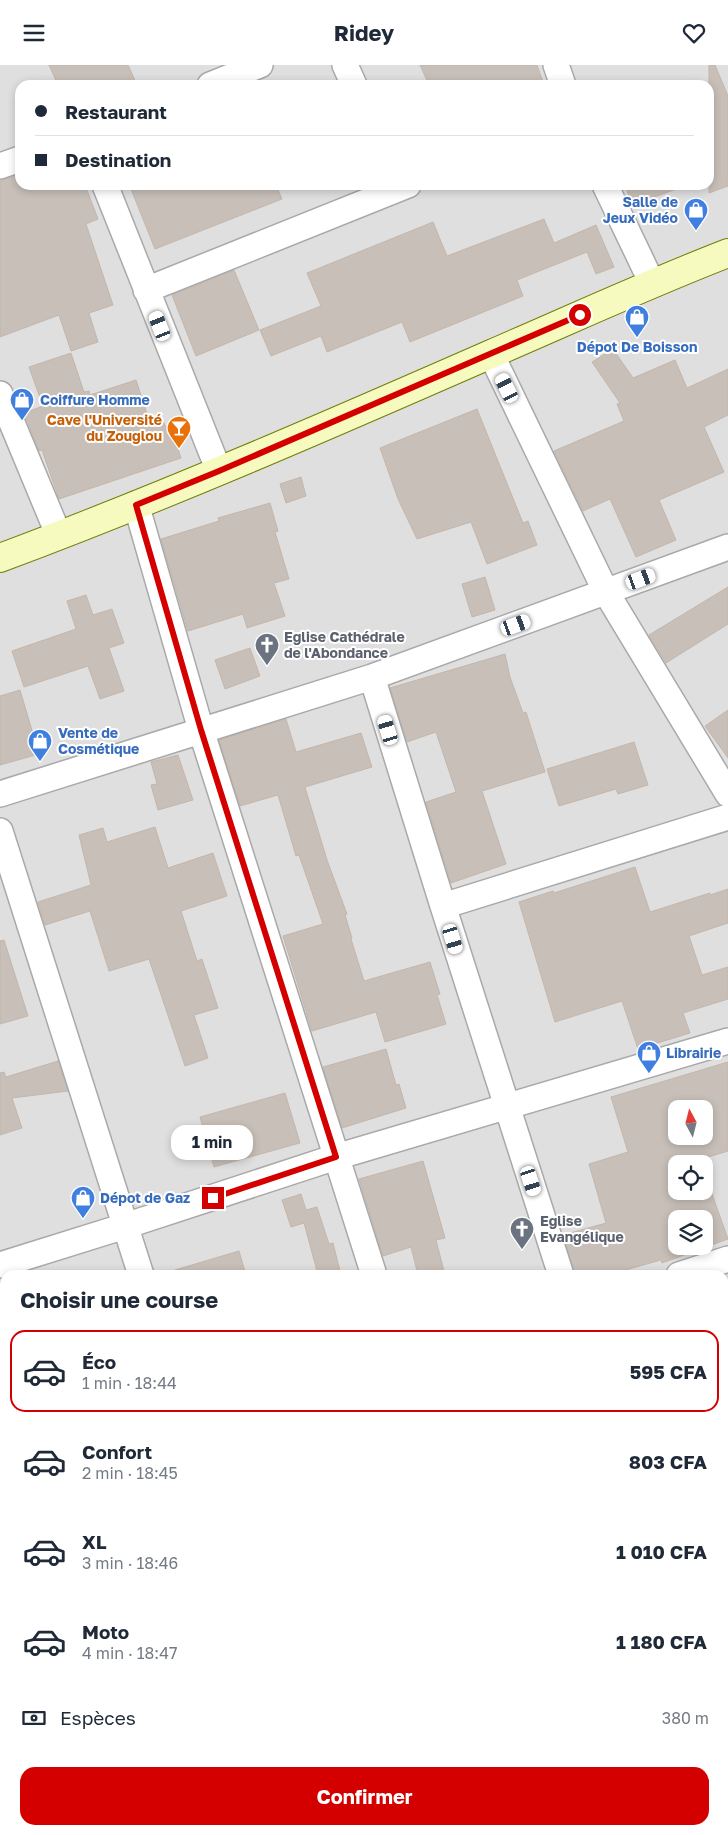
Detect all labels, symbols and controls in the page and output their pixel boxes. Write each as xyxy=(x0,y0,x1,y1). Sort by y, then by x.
icon: menu xyxy=(20,19,48,47)
text: Ridey xyxy=(334,19,394,46)
icon: heart xyxy=(680,19,708,47)
text: Restaurant xyxy=(65,100,167,123)
text: Destination xyxy=(65,148,171,171)
place label: Salle de Jeux Vidéo xyxy=(603,193,678,226)
shop icon: Salle de Jeux Vidéo xyxy=(683,197,709,231)
route start xyxy=(569,304,591,326)
shop icon: Dépot De Boisson xyxy=(624,304,650,338)
car xyxy=(147,309,172,343)
place label: Dépot De Boisson xyxy=(577,338,697,355)
car xyxy=(493,371,520,405)
shop icon: Coiffure Homme xyxy=(9,387,35,421)
place label: Coiffure Homme xyxy=(40,391,150,408)
place label: Cave l'Université du Zouglou xyxy=(47,411,162,444)
bar icon: Cave l'Université du Zouglou xyxy=(166,415,192,449)
car xyxy=(624,567,657,591)
car xyxy=(499,613,532,637)
place label: Eglise Cathédrale de l'Abondance xyxy=(284,628,405,661)
church icon: Eglise Cathédrale de l'Abondance xyxy=(254,632,280,666)
car xyxy=(376,713,399,747)
place label: Vente de Cosmétique xyxy=(58,724,139,757)
shop icon: Vente de Cosmétique xyxy=(27,728,53,762)
car xyxy=(441,922,464,956)
shop icon: Librairie xyxy=(636,1040,662,1074)
place label: Librairie xyxy=(666,1044,721,1061)
north arrow xyxy=(668,1100,712,1145)
map controls xyxy=(668,1100,713,1255)
callout: 1 min xyxy=(172,1125,254,1161)
text: 1 min xyxy=(192,1132,232,1152)
button: locate xyxy=(668,1155,713,1200)
car xyxy=(519,1164,542,1198)
shop icon: Dépot de Gaz xyxy=(70,1185,96,1219)
route end xyxy=(202,1187,224,1209)
place label: Dépot de Gaz xyxy=(100,1189,190,1206)
button: layers xyxy=(668,1210,713,1255)
place label: Eglise Evangélique xyxy=(540,1212,624,1245)
church icon: Eglise Evangélique xyxy=(509,1216,535,1250)
text: Choisir une course xyxy=(20,1286,218,1313)
icon: car xyxy=(22,1349,67,1394)
text: Éco xyxy=(82,1350,116,1373)
text: 595 CFA xyxy=(630,1360,707,1383)
text: 1 min · 18:44 xyxy=(82,1373,177,1393)
icon: car xyxy=(22,1439,67,1484)
text: Confort xyxy=(82,1440,152,1463)
text: 803 CFA xyxy=(629,1450,707,1473)
text: 2 min · 18:45 xyxy=(82,1463,178,1483)
icon: car xyxy=(22,1529,67,1574)
text: XL xyxy=(82,1530,107,1553)
text: 1 010 CFA xyxy=(616,1540,707,1563)
text: 3 min · 18:46 xyxy=(82,1553,178,1573)
icon: car xyxy=(22,1619,67,1664)
text: Moto xyxy=(82,1620,129,1643)
text: 1 180 CFA xyxy=(616,1630,707,1653)
text: 4 min · 18:47 xyxy=(82,1643,177,1663)
icon: cash xyxy=(20,1704,48,1732)
text: Espèces xyxy=(60,1706,136,1729)
text: 380 m xyxy=(662,1708,709,1728)
button: Confirmer xyxy=(20,1767,709,1825)

